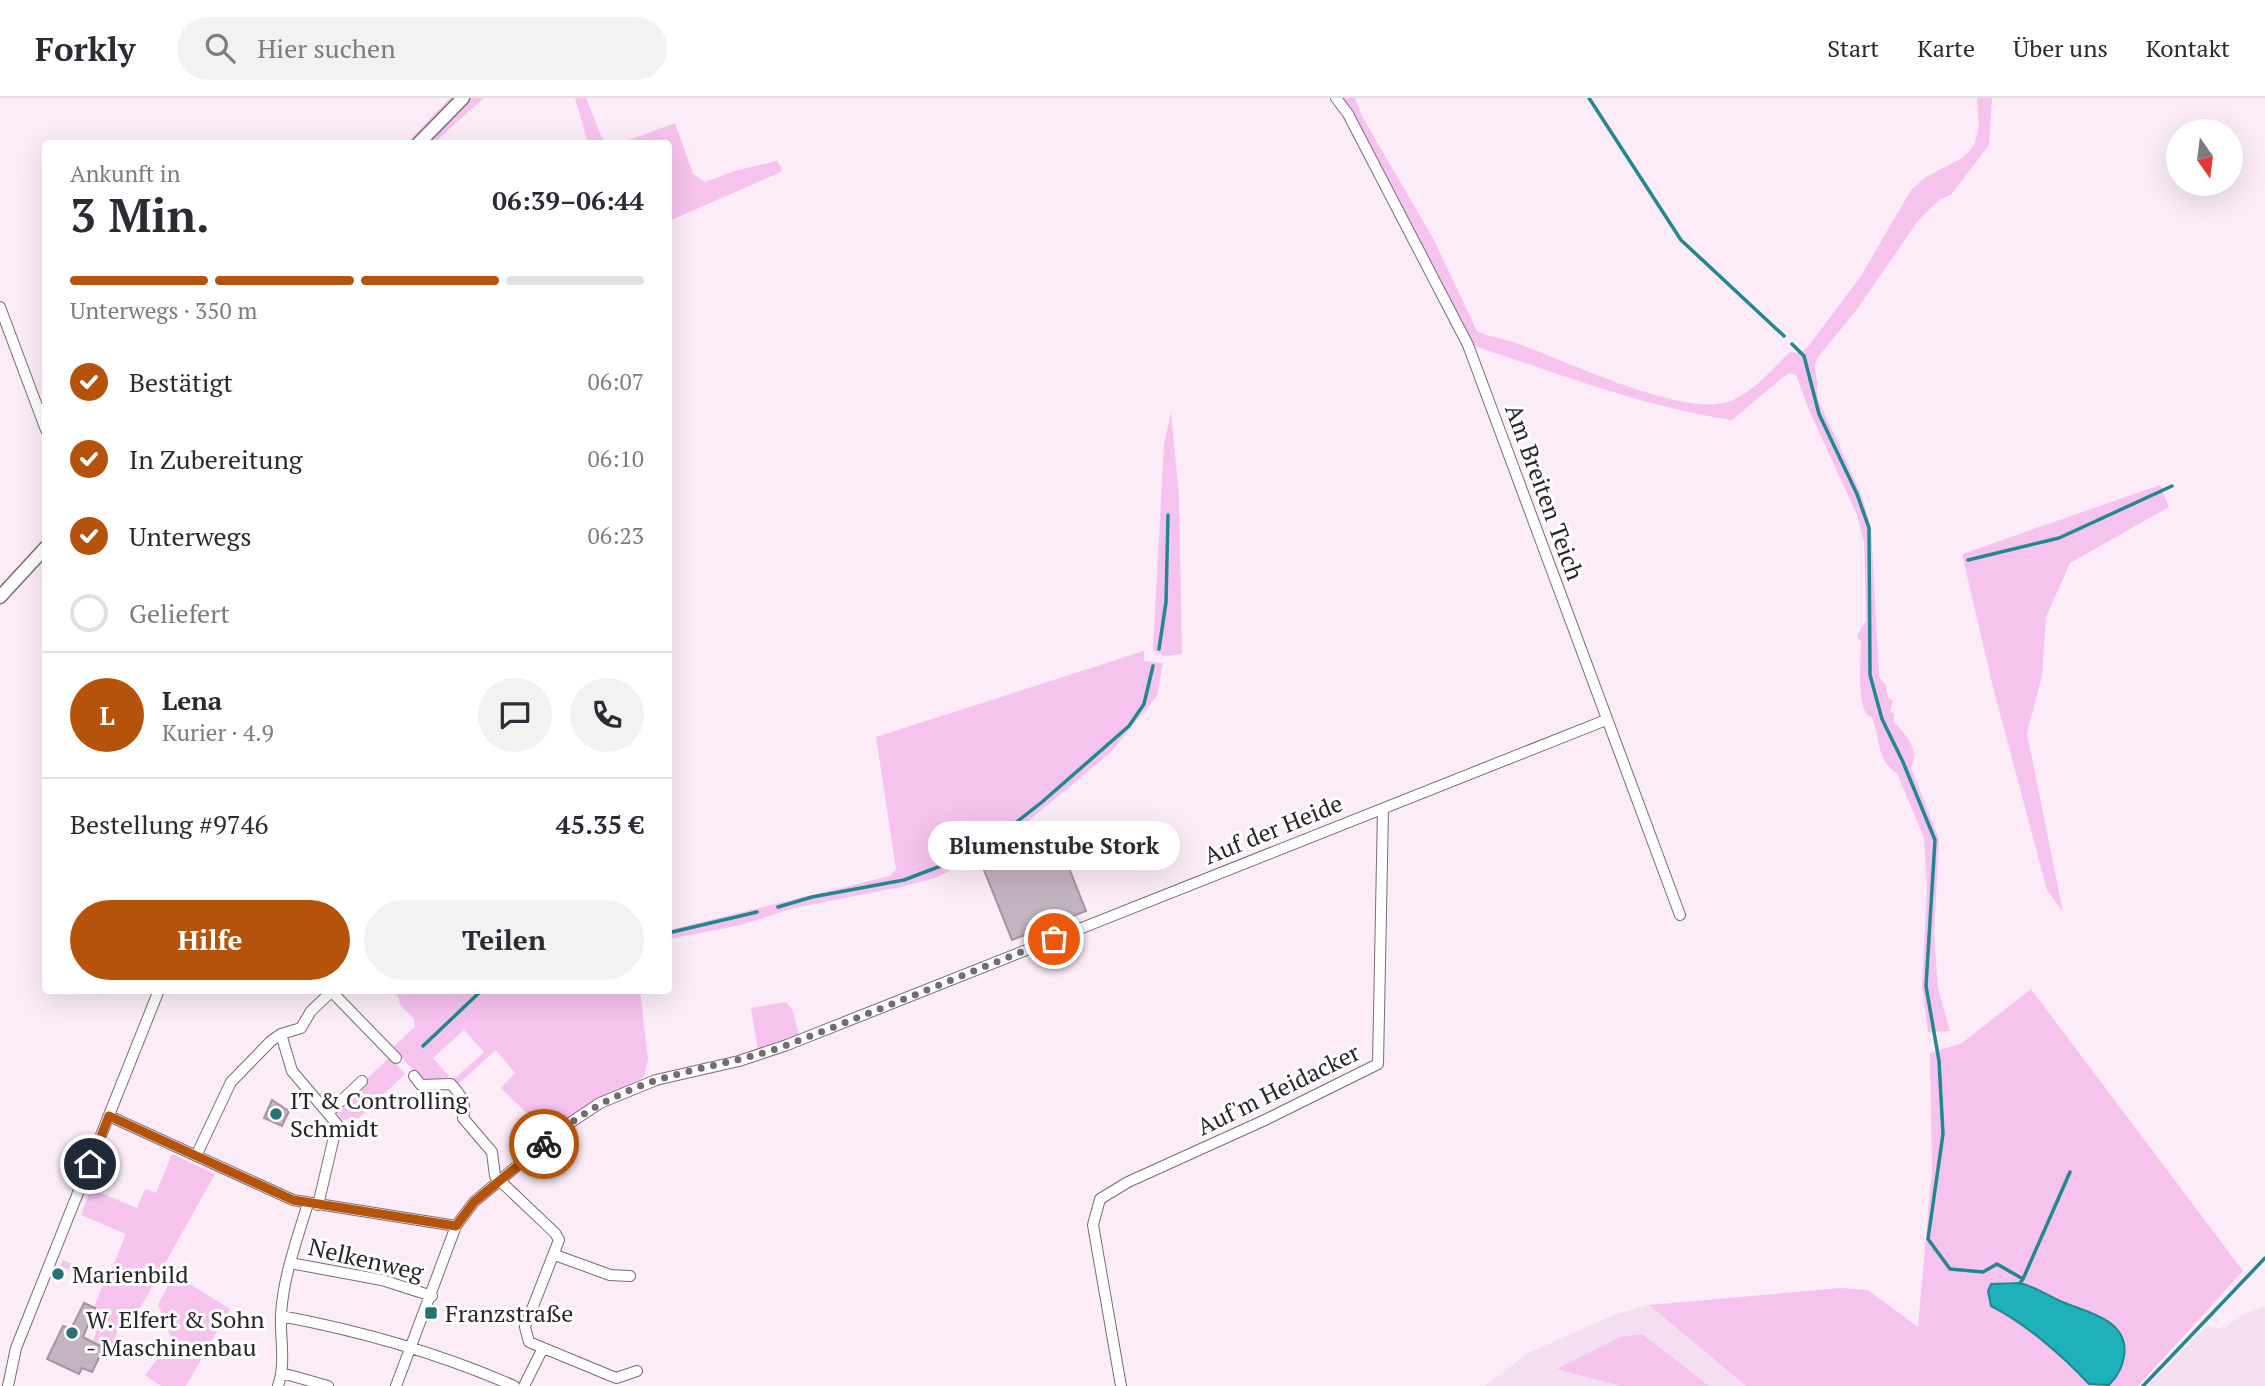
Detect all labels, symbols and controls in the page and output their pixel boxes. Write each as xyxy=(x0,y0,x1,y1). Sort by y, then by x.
search box xyxy=(177,17,667,80)
text: Forkly xyxy=(35,27,135,70)
icon: search xyxy=(201,29,239,67)
text: Hier suchen xyxy=(257,31,396,65)
text: Start xyxy=(1827,32,1879,64)
text: Karte xyxy=(1917,32,1975,64)
text: Über uns xyxy=(2013,32,2108,64)
text: Kontakt xyxy=(2146,32,2230,64)
north arrow xyxy=(2166,119,2244,196)
map controls xyxy=(2166,119,2243,196)
text: Ankunft in xyxy=(70,158,180,189)
text: 06:39–06:44 xyxy=(492,183,644,217)
text: 3 Min. xyxy=(70,184,210,245)
text: Unterwegs · 350 m xyxy=(70,295,257,326)
icon: check xyxy=(70,363,108,401)
text: Bestätigt xyxy=(129,365,233,399)
text: 06:07 xyxy=(587,366,644,397)
street label: Am Breiten Teich xyxy=(1498,400,1592,584)
icon: check xyxy=(70,440,108,478)
text: In Zubereitung xyxy=(129,442,303,476)
text: 06:10 xyxy=(587,443,644,474)
icon: check xyxy=(70,517,108,555)
text: Unterwegs xyxy=(129,519,252,553)
text: 06:23 xyxy=(587,520,644,551)
text: Geliefert xyxy=(129,596,230,630)
button: chat xyxy=(478,678,552,752)
button: phone xyxy=(570,678,644,752)
text: Lena xyxy=(162,683,222,717)
text: L xyxy=(99,698,115,732)
text: Kurier · 4.9 xyxy=(162,717,274,748)
street label: Auf der Heide xyxy=(1199,787,1347,871)
text: Bestellung #9746 xyxy=(70,807,268,841)
text: 45.35 € xyxy=(556,807,644,841)
callout: Blumenstube Stork xyxy=(928,820,1180,869)
text: Blumenstube Stork xyxy=(949,830,1159,861)
button: Hilfe xyxy=(70,900,350,980)
button: Teilen xyxy=(364,900,644,980)
pin xyxy=(1024,909,1084,969)
icon: bag xyxy=(1035,920,1073,958)
street label: Auf'm Heidacker xyxy=(1191,1035,1365,1142)
place label: IT & Controlling Schmidt xyxy=(290,1084,469,1144)
marker: IT & Controlling Schmidt xyxy=(268,1106,284,1122)
courier xyxy=(509,1109,579,1179)
icon: bike xyxy=(525,1125,563,1163)
pin xyxy=(60,1134,120,1194)
icon: home xyxy=(71,1145,109,1183)
street label: Nelkenweg xyxy=(305,1230,427,1288)
place label: Marienbild xyxy=(72,1258,189,1290)
marker: Marienbild xyxy=(50,1266,66,1282)
place label: Franzstraße xyxy=(445,1297,573,1329)
place label: W. Elfert & Sohn - Maschinenbau xyxy=(86,1303,265,1363)
marker: Franzstraße xyxy=(423,1305,439,1321)
marker: W. Elfert & Sohn - Maschinenbau xyxy=(64,1325,80,1341)

